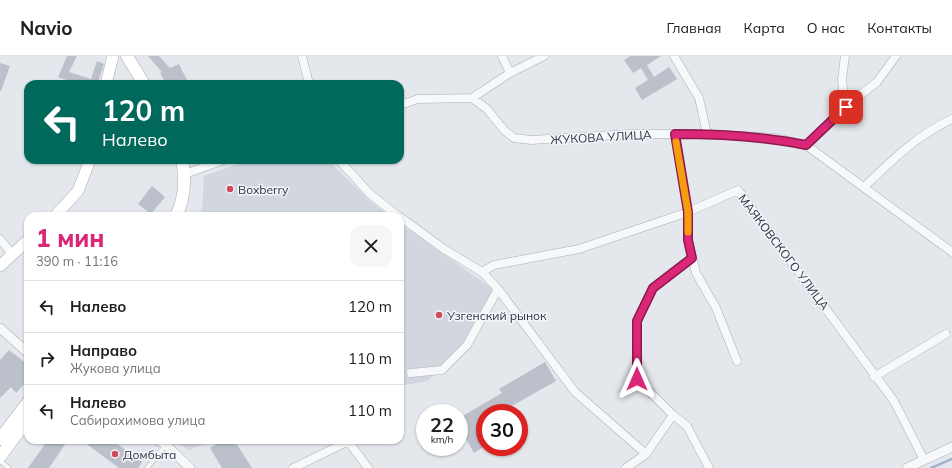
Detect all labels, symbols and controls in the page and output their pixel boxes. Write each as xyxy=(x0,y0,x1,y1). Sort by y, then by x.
text: Navio xyxy=(20,16,73,40)
text: Главная xyxy=(667,19,722,37)
text: Карта xyxy=(744,19,785,37)
text: О нас xyxy=(807,19,845,37)
text: Контакты xyxy=(867,19,932,37)
pin xyxy=(829,90,863,124)
text: 120 m xyxy=(102,93,185,128)
icon: left xyxy=(36,96,88,148)
icon: arrive xyxy=(835,96,857,118)
street label: ЖУКОВА УЛИЦА xyxy=(550,127,652,147)
text: Налево xyxy=(102,128,168,151)
place label: Boxberry xyxy=(238,182,289,197)
marker: Boxberry xyxy=(225,184,235,194)
street label: МАЯКОВСКОГО УЛИЦА xyxy=(735,191,833,313)
text: 1 мин xyxy=(36,223,104,253)
button: close xyxy=(350,225,392,267)
text: 390 m · 11:16 xyxy=(36,253,118,269)
icon: left xyxy=(36,296,58,318)
text: Налево xyxy=(70,297,126,316)
text: 120 m xyxy=(348,297,392,316)
place label: Узгенский рынок xyxy=(446,308,547,323)
marker: Узгенский рынок xyxy=(434,310,444,320)
text: Направо xyxy=(70,341,137,360)
icon: right xyxy=(36,348,58,370)
text: 110 m xyxy=(348,349,392,368)
position arrow xyxy=(616,358,658,400)
text: Жукова улица xyxy=(70,360,161,376)
text: Налево xyxy=(70,393,126,412)
icon: left xyxy=(36,400,58,422)
text: 110 m xyxy=(348,401,392,420)
speed limit sign: 30 xyxy=(476,404,528,456)
text: Сабирахимова улица xyxy=(70,412,205,428)
text: 22 xyxy=(430,412,454,437)
text: km/h xyxy=(431,433,453,446)
place label: Домбыта xyxy=(123,447,176,462)
marker: Домбыта xyxy=(110,449,120,459)

